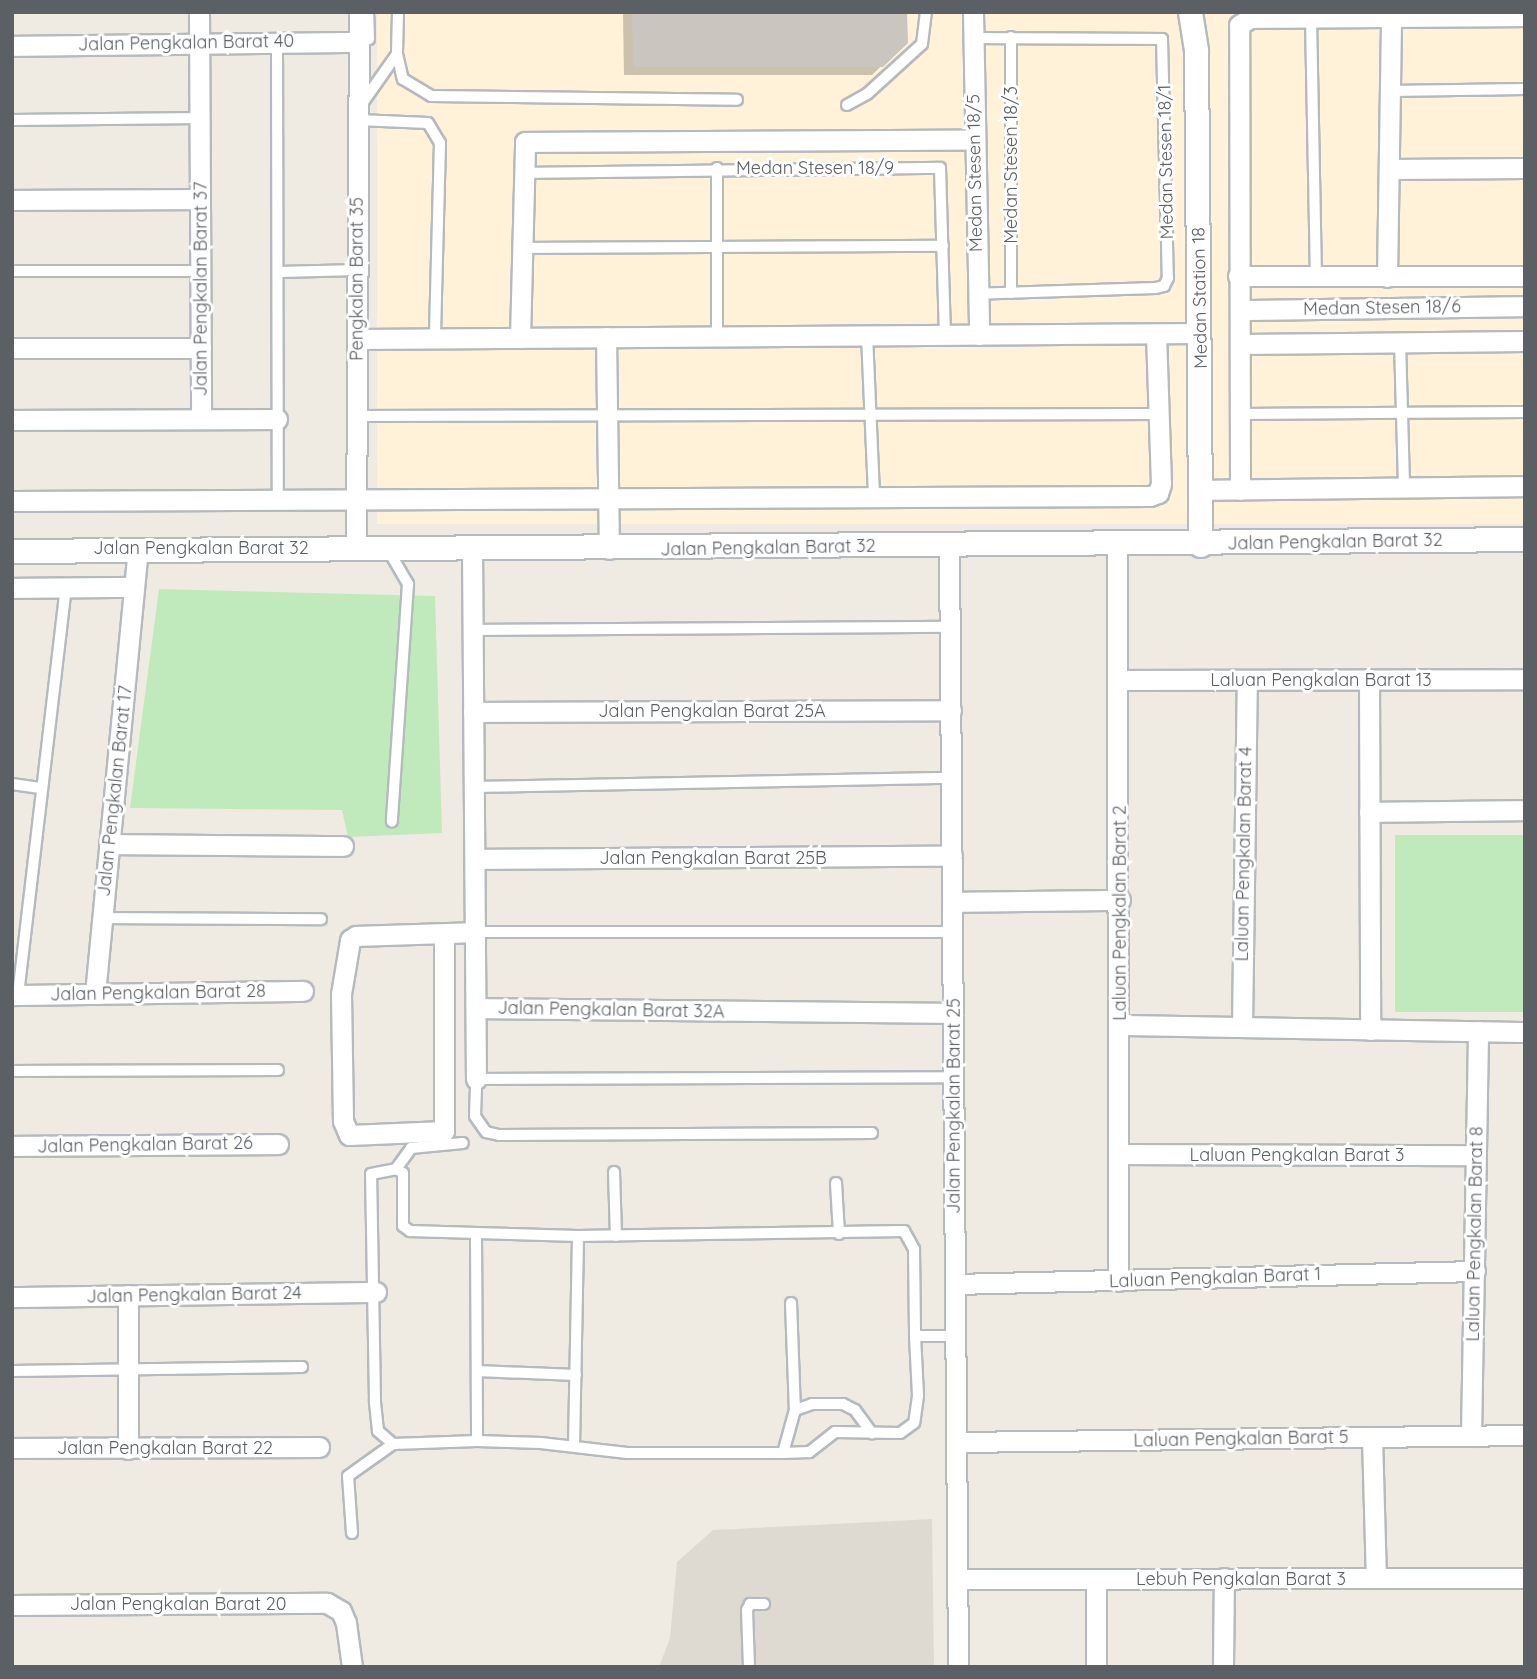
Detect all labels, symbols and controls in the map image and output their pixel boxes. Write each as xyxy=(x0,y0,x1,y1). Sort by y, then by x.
street label: Jalan Pengkalan Barat 40 xyxy=(78,30,294,56)
street label: Medan Stesen 18/1 xyxy=(1154,84,1178,240)
street label: Medan Stesen 18/3 xyxy=(1000,86,1022,244)
street label: Medan Stesen 18/5 xyxy=(963,94,987,252)
street label: Medan Stesen 18/9 xyxy=(736,157,894,179)
street label: Jalan Pengkalan Barat 37 xyxy=(190,182,212,396)
street label: Pengkalan Barat 35 xyxy=(346,197,368,361)
street label: Medan Station 18 xyxy=(1188,227,1212,369)
street label: Medan Stesen 18/6 xyxy=(1303,296,1461,320)
street label: Jalan Pengkalan Barat 32 xyxy=(1227,529,1443,555)
street label: Jalan Pengkalan Barat 32 xyxy=(660,535,876,561)
street label: Jalan Pengkalan Barat 32 xyxy=(93,537,309,559)
street label: Laluan Pengkalan Barat 13 xyxy=(1210,669,1432,691)
street label: Jalan Pengkalan Barat 17 xyxy=(93,684,137,898)
street label: Jalan Pengkalan Barat 25A xyxy=(598,700,826,722)
street label: Laluan Pengkalan Barat 4 xyxy=(1231,746,1257,962)
street label: Laluan Pengkalan Barat 2 xyxy=(1109,805,1131,1021)
street label: Jalan Pengkalan Barat 25B xyxy=(599,847,827,869)
street label: Jalan Pengkalan Barat 28 xyxy=(50,980,266,1006)
street label: Jalan Pengkalan Barat 32A xyxy=(497,997,725,1023)
street label: Jalan Pengkalan Barat 25 xyxy=(943,998,965,1214)
street label: Laluan Pengkalan Barat 8 xyxy=(1462,1126,1488,1342)
street label: Jalan Pengkalan Barat 26 xyxy=(37,1132,253,1158)
street label: Laluan Pengkalan Barat 3 xyxy=(1190,1144,1404,1166)
street label: Laluan Pengkalan Barat 1 xyxy=(1109,1264,1321,1292)
street label: Jalan Pengkalan Barat 24 xyxy=(86,1282,302,1308)
street label: Laluan Pengkalan Barat 5 xyxy=(1133,1426,1349,1452)
street label: Jalan Pengkalan Barat 22 xyxy=(57,1437,273,1459)
street label: Lebuh Pengkalan Barat 3 xyxy=(1136,1568,1346,1590)
street label: Jalan Pengkalan Barat 20 xyxy=(70,1593,286,1615)

